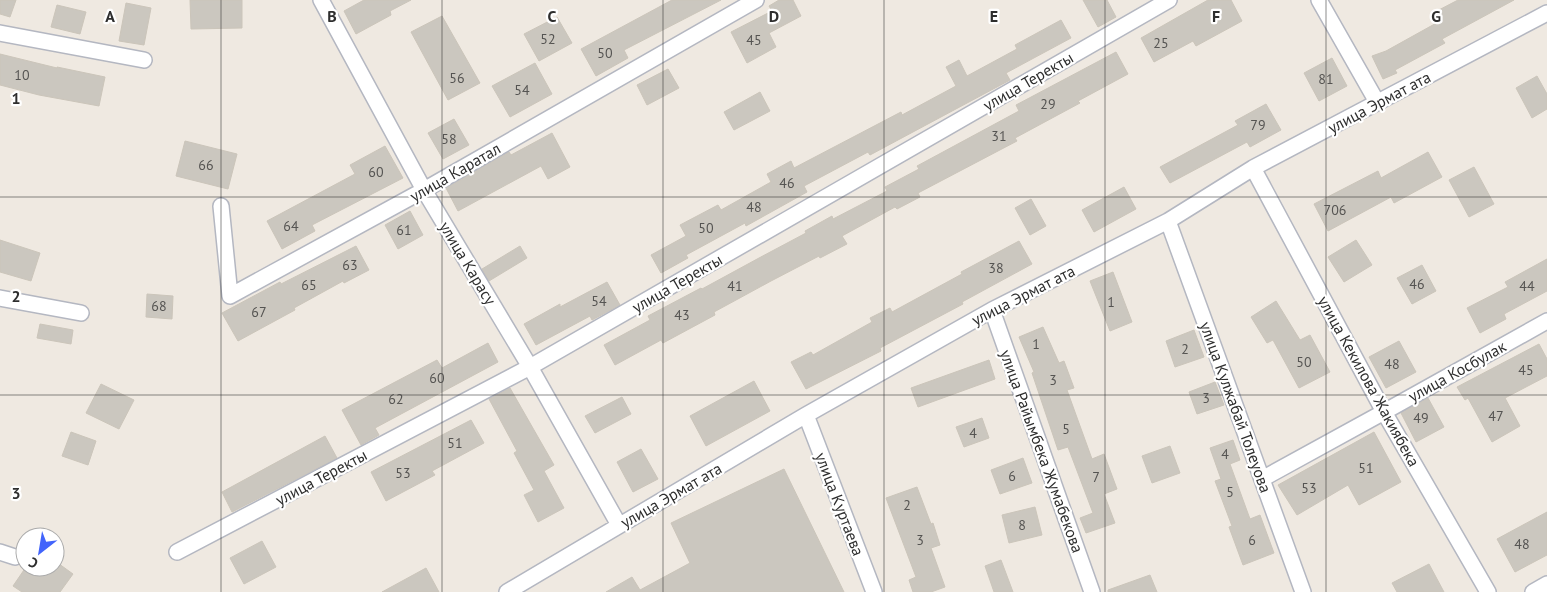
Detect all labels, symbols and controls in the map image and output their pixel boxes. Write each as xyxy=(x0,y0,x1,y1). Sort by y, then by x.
text: A xyxy=(105,6,115,26)
text: B xyxy=(327,6,337,26)
text: C xyxy=(548,6,557,26)
text: D xyxy=(769,6,779,26)
text: E xyxy=(990,6,998,26)
text: F xyxy=(1212,6,1220,26)
text: G xyxy=(1431,6,1441,26)
house number: 52 xyxy=(540,30,556,48)
house number: 45 xyxy=(746,31,762,49)
house number: 25 xyxy=(1153,34,1169,52)
house number: 50 xyxy=(597,44,613,62)
street label: улица Теректы xyxy=(979,47,1077,115)
house number: 10 xyxy=(14,66,30,84)
street label: улица Эрмат ата xyxy=(1324,67,1434,137)
house number: 56 xyxy=(449,69,465,87)
house number: 81 xyxy=(1318,70,1334,88)
house number: 54 xyxy=(514,81,530,99)
text: 1 xyxy=(11,88,21,108)
house number: 29 xyxy=(1040,95,1056,113)
house number: 79 xyxy=(1250,116,1266,134)
house number: 31 xyxy=(991,127,1007,145)
house number: 58 xyxy=(441,130,457,148)
street label: улица Каратал xyxy=(406,138,504,206)
house number: 66 xyxy=(198,156,214,174)
house number: 60 xyxy=(368,163,384,181)
house number: 46 xyxy=(779,174,795,192)
house number: 48 xyxy=(746,198,762,216)
house number: 706 xyxy=(1324,201,1346,219)
house number: 64 xyxy=(283,217,299,235)
street label: улица Карасу xyxy=(435,218,501,309)
house number: 50 xyxy=(698,219,714,237)
house number: 61 xyxy=(396,221,412,239)
street label: улица Теректы xyxy=(628,249,726,317)
house number: 63 xyxy=(342,256,358,274)
house number: 38 xyxy=(988,259,1004,277)
street label: улица Эрмат ата xyxy=(968,260,1078,330)
house number: 46 xyxy=(1409,275,1425,293)
house number: 65 xyxy=(301,276,317,294)
house number: 41 xyxy=(727,277,743,295)
house number: 44 xyxy=(1519,277,1535,295)
text: 2 xyxy=(11,286,21,306)
house number: 54 xyxy=(591,292,607,310)
street label: улица Кекилова Жакиябека xyxy=(1314,292,1424,470)
house number: 1 xyxy=(1107,293,1115,311)
house number: 68 xyxy=(151,297,167,315)
house number: 67 xyxy=(251,303,267,321)
house number: 43 xyxy=(674,306,690,324)
street label: улица Кулжабай Толеуова xyxy=(1196,319,1276,495)
house number: 1 xyxy=(1032,335,1040,353)
street label: улица Косбулак xyxy=(1405,336,1510,406)
house number: 2 xyxy=(1181,340,1189,358)
street label: улица Райымбека Жумабекова xyxy=(996,347,1088,555)
house number: 50 xyxy=(1296,353,1312,371)
house number: 48 xyxy=(1384,355,1400,373)
house number: 45 xyxy=(1518,361,1534,379)
house number: 60 xyxy=(429,369,445,387)
house number: 3 xyxy=(1049,371,1057,389)
house number: 3 xyxy=(1202,389,1210,407)
house number: 62 xyxy=(388,390,404,408)
house number: 47 xyxy=(1488,407,1504,425)
house number: 49 xyxy=(1413,409,1429,427)
house number: 5 xyxy=(1062,420,1070,438)
house number: 4 xyxy=(969,424,977,442)
house number: 51 xyxy=(447,434,463,452)
street label: улица Теректы xyxy=(272,445,370,509)
house number: 4 xyxy=(1221,445,1229,463)
street label: улица Куртаева xyxy=(811,450,869,558)
street label: улица Эрмат ата xyxy=(617,458,725,532)
house number: 51 xyxy=(1358,459,1374,477)
house number: 53 xyxy=(395,464,411,482)
house number: 6 xyxy=(1008,467,1016,485)
house number: 7 xyxy=(1092,468,1100,486)
house number: 53 xyxy=(1301,479,1317,497)
text: 3 xyxy=(11,483,21,503)
house number: 5 xyxy=(1226,483,1234,501)
house number: 2 xyxy=(903,496,911,514)
house number: 8 xyxy=(1018,516,1026,534)
north arrow xyxy=(15,527,65,577)
house number: 3 xyxy=(916,531,924,549)
house number: 6 xyxy=(1248,531,1256,549)
house number: 48 xyxy=(1514,535,1530,553)
text: С xyxy=(25,553,41,573)

